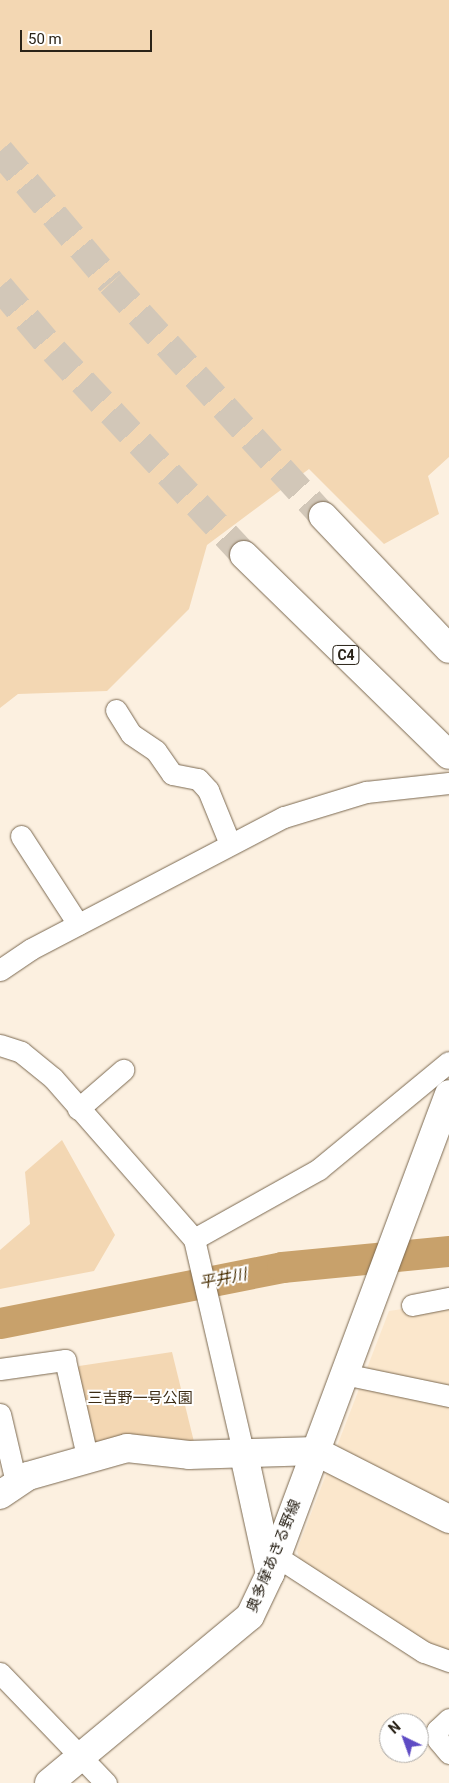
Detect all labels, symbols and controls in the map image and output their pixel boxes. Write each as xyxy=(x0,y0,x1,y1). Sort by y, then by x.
scale bar xyxy=(22,20,155,52)
text: 50 m xyxy=(28,30,62,48)
road number: C4 xyxy=(332,644,360,666)
water label: 平井川 xyxy=(198,1265,248,1293)
park label: 三吉野一号公園 xyxy=(88,1390,192,1408)
street label: 奥多摩あきる野線 xyxy=(243,1497,305,1615)
north arrow xyxy=(379,1713,429,1763)
text: N xyxy=(386,1718,404,1737)

